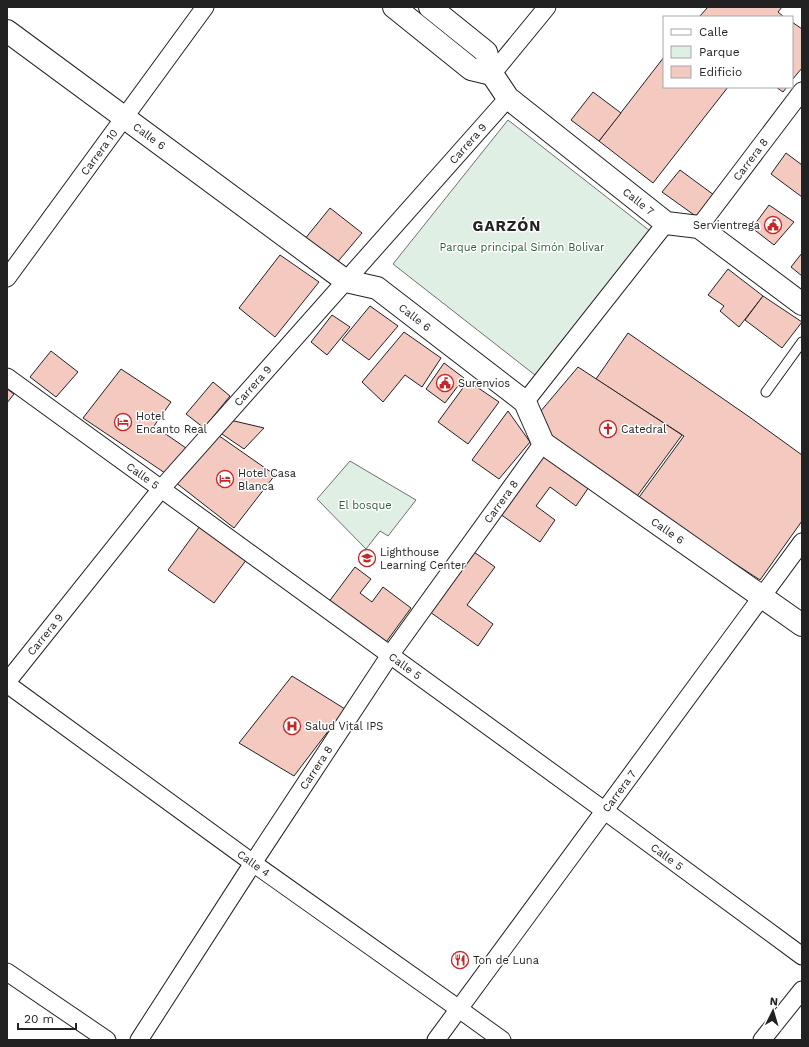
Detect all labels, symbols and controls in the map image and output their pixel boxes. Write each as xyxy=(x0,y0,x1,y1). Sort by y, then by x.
legend xyxy=(663,16,793,88)
text: Calle xyxy=(699,25,728,39)
text: Parque xyxy=(699,45,740,59)
text: Edificio xyxy=(699,65,742,79)
street label: Calle 6 xyxy=(130,120,168,153)
street label: Carrera 9 xyxy=(447,121,490,167)
street label: Carrera 10 xyxy=(78,127,121,178)
street label: Carrera 8 xyxy=(730,136,771,183)
street label: Calle 7 xyxy=(620,185,657,218)
public building icon: Servientrega xyxy=(763,215,783,235)
district label: GARZÓN xyxy=(473,217,541,235)
place label: Servientrega xyxy=(693,219,760,232)
park label: Parque principal Simón Bolivar xyxy=(439,241,605,254)
street label: Calle 6 xyxy=(396,301,434,334)
street label: Carrera 9 xyxy=(232,363,275,409)
public building icon: Surenvios xyxy=(435,373,455,393)
place label: Surenvios xyxy=(458,377,510,390)
place label: Hotel Encanto Real xyxy=(136,410,208,436)
hotel icon: Hotel Encanto Real xyxy=(113,412,133,432)
church icon: Catedral xyxy=(598,419,618,439)
place label: Catedral xyxy=(621,423,667,436)
street label: Calle 5 xyxy=(124,460,161,492)
place label: Hotel Casa Blanca xyxy=(238,467,296,493)
hotel icon: Hotel Casa Blanca xyxy=(215,469,235,489)
street label: Carrera 8 xyxy=(481,478,521,526)
park label: El bosque xyxy=(338,499,392,512)
street label: Calle 6 xyxy=(648,515,687,547)
place label: Lighthouse Learning Center xyxy=(380,546,466,572)
school or university icon: Lighthouse Learning Center xyxy=(357,548,377,568)
street label: Carrera 9 xyxy=(25,611,66,658)
street label: Calle 5 xyxy=(386,650,424,683)
hospital icon: Salud Vital IPS xyxy=(282,716,302,736)
place label: Salud Vital IPS xyxy=(305,720,383,733)
street label: Carrera 8 xyxy=(297,743,336,792)
street label: Carrera 7 xyxy=(600,768,639,815)
street label: Calle 5 xyxy=(648,841,686,873)
street label: Calle 4 xyxy=(234,848,273,880)
restaurant icon: Ton de Luna xyxy=(450,950,470,970)
place label: Ton de Luna xyxy=(473,954,539,967)
north arrow xyxy=(753,991,793,1031)
text: N xyxy=(769,995,778,1008)
scale bar xyxy=(18,1005,76,1031)
text: 20 m xyxy=(24,1012,54,1026)

